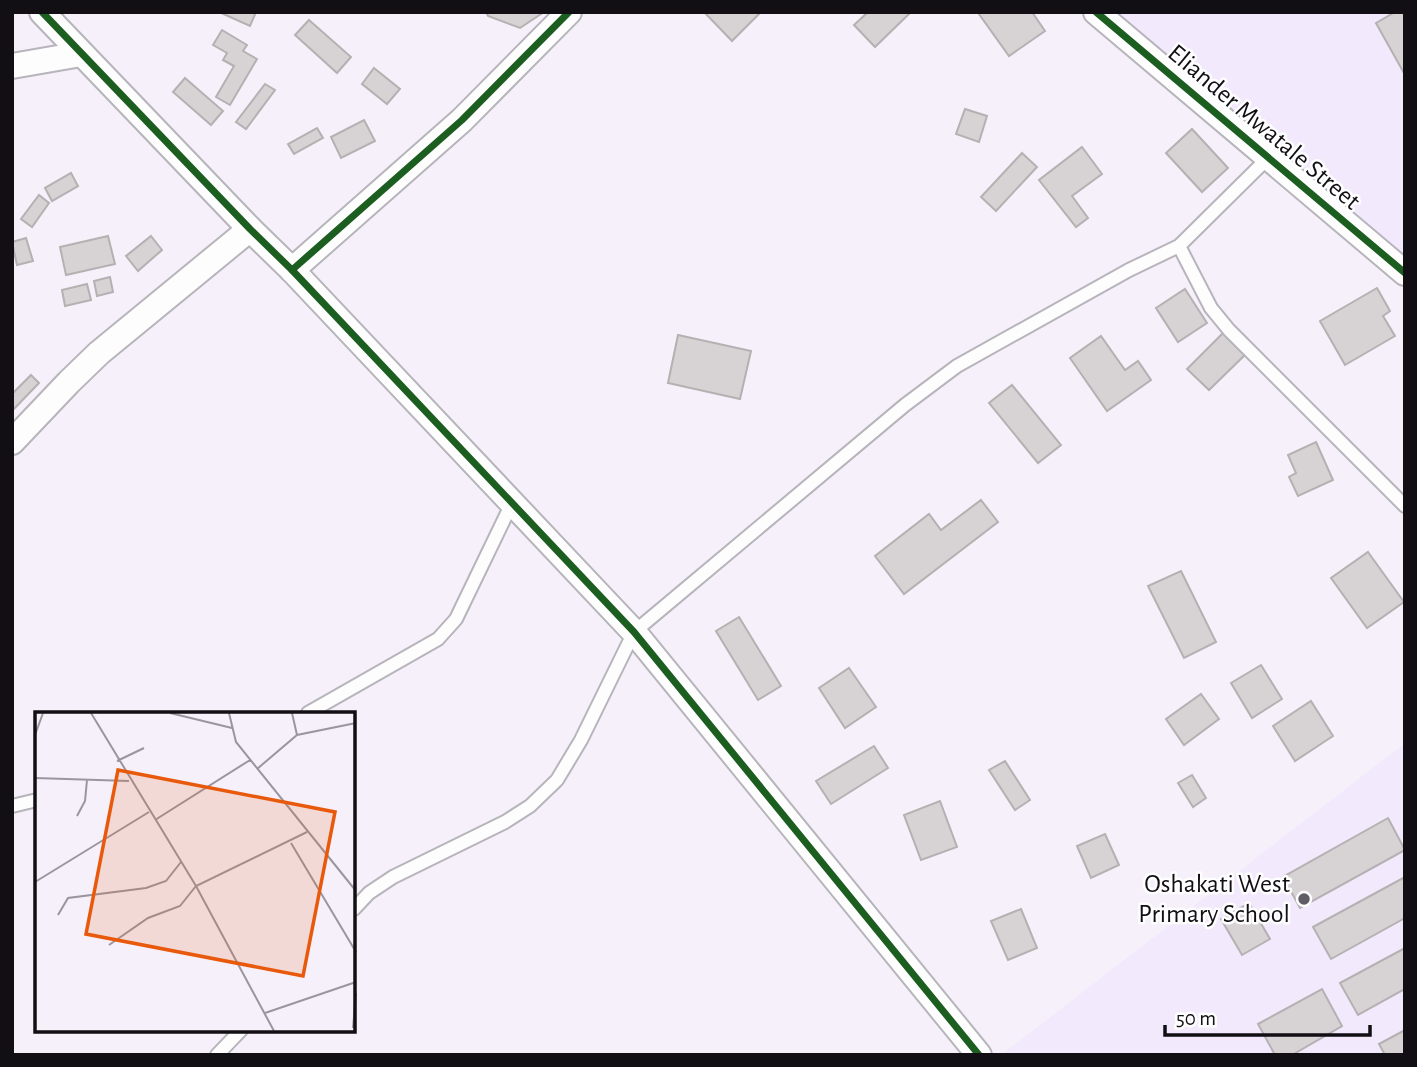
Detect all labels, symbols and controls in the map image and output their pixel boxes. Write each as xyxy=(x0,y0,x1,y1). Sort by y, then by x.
street label: Eliander Mwatale Street xyxy=(1163,39,1365,215)
inset map xyxy=(35,712,355,1032)
place label: Oshakati West Primary School xyxy=(1138,871,1290,927)
marker: Oshakati West Primary School xyxy=(1296,891,1312,907)
scale bar xyxy=(1165,993,1370,1038)
text: 50 m xyxy=(1176,1008,1216,1029)

